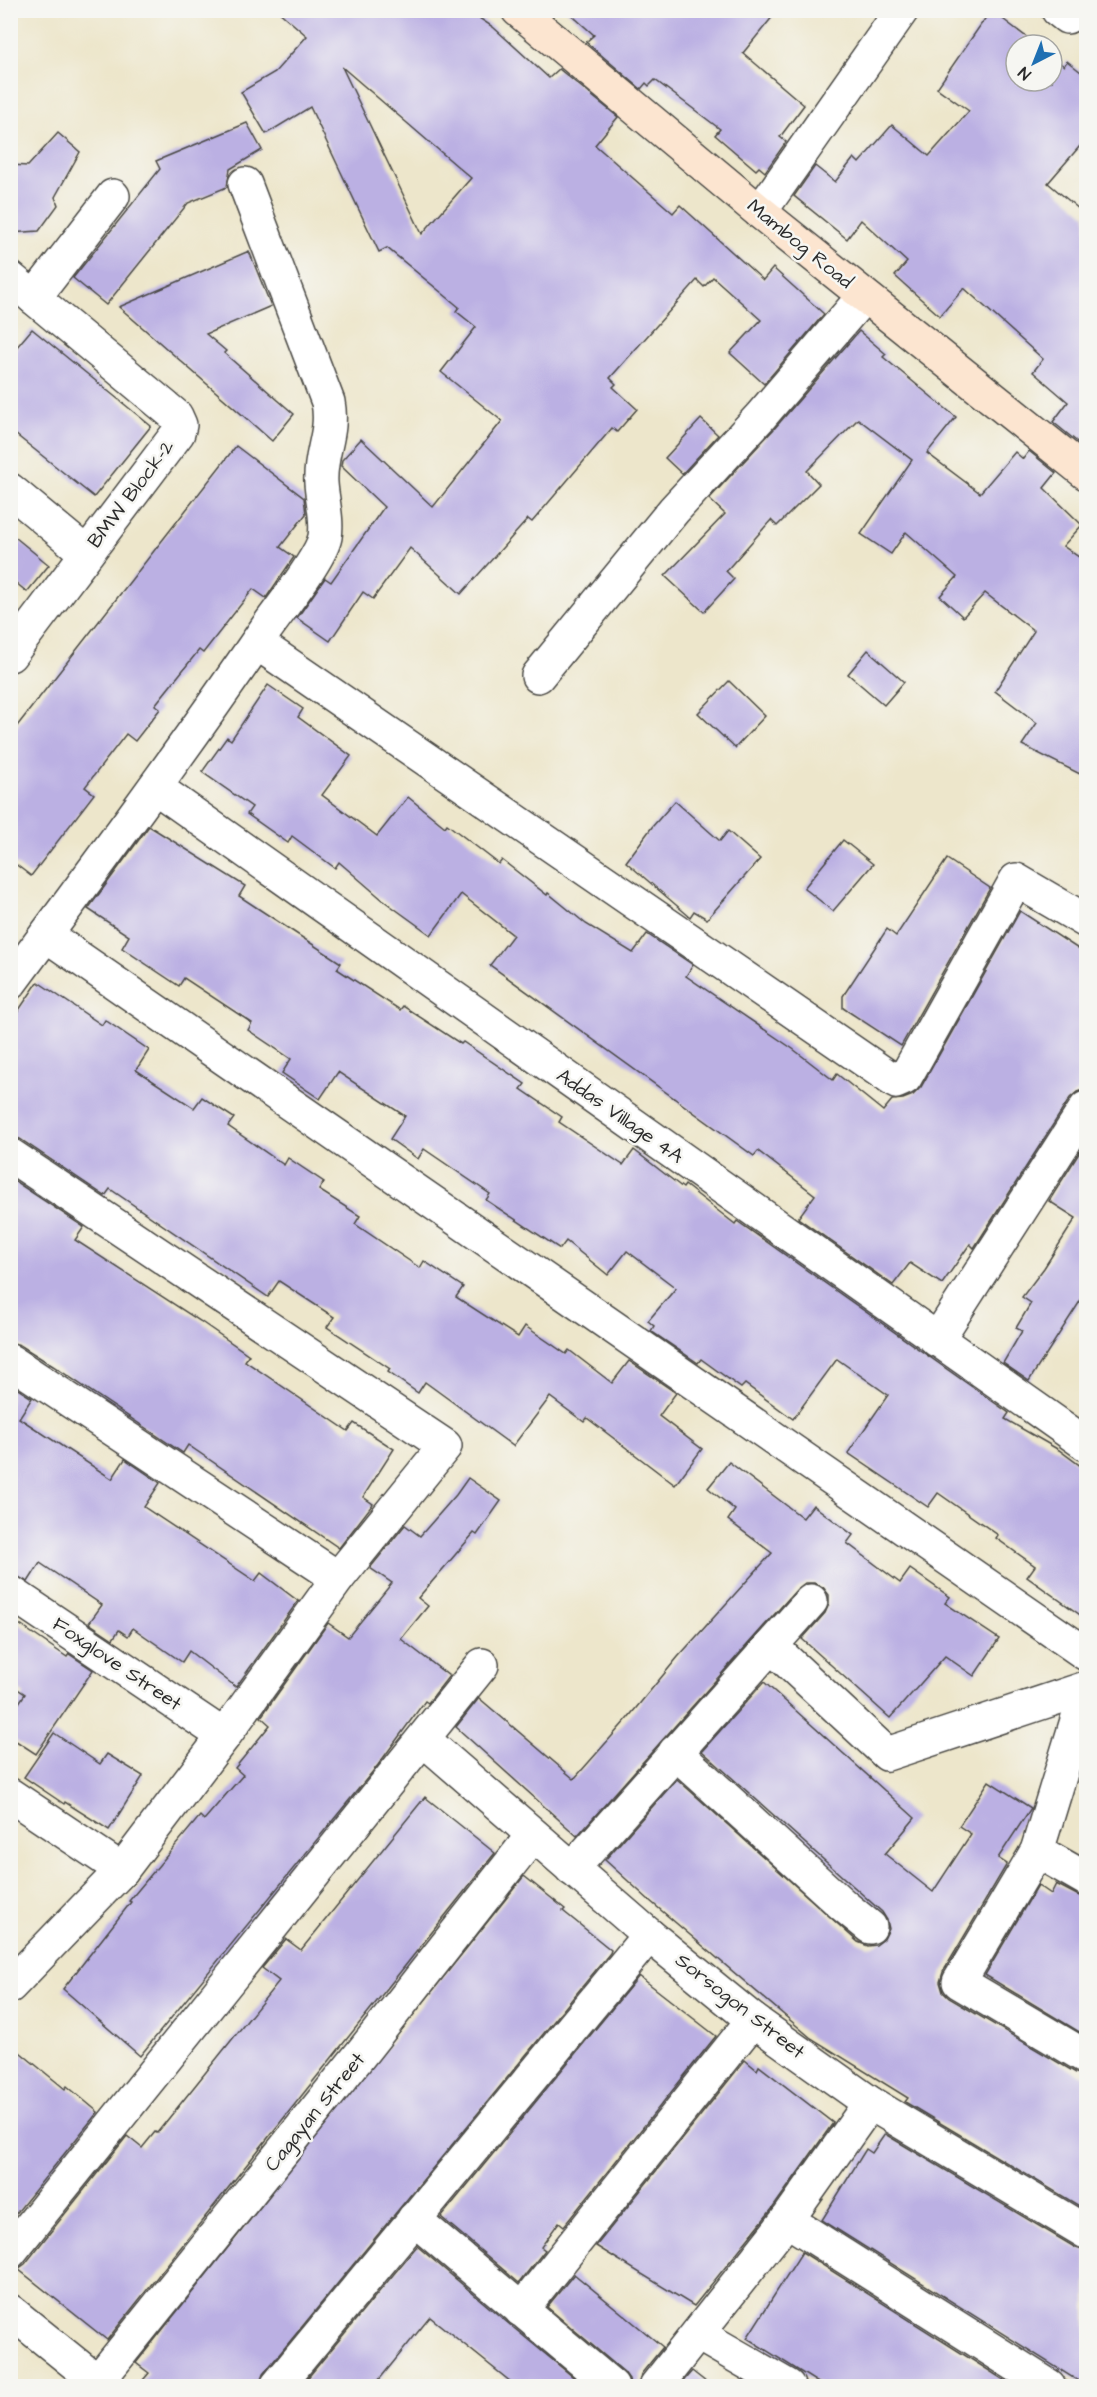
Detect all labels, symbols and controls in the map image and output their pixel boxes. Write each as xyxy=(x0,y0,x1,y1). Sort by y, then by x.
north arrow xyxy=(1004,33,1064,93)
text: N xyxy=(1014,62,1036,85)
street label: Mambog Road xyxy=(740,193,859,296)
street label: BMW Block-2 xyxy=(81,434,181,554)
street label: Addas Village 4A xyxy=(550,1062,689,1171)
street label: Foxglove Street xyxy=(46,1610,187,1718)
street label: Sorsogon Street xyxy=(669,1946,811,2066)
street label: Cagayan Street xyxy=(258,2047,372,2178)

